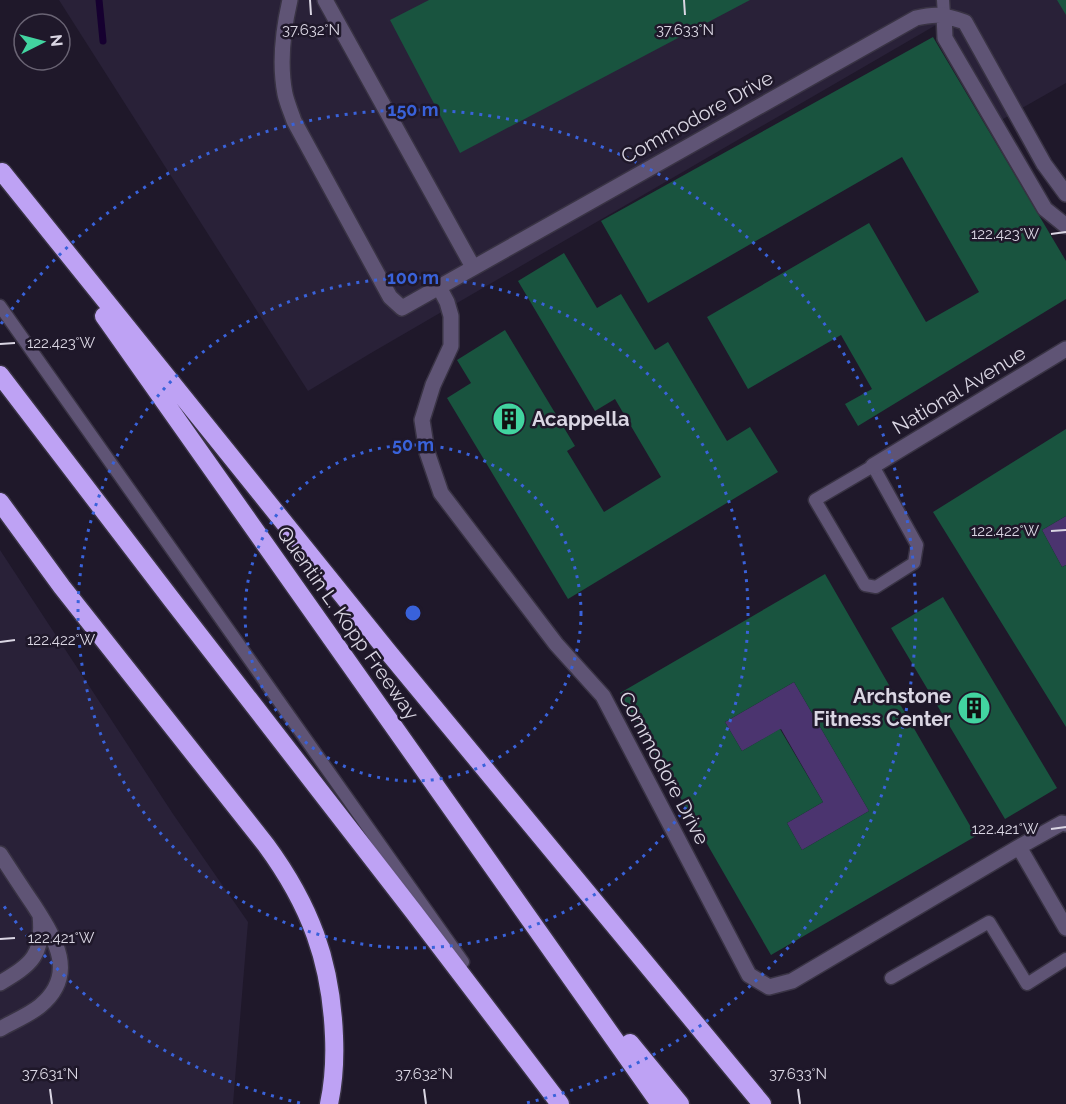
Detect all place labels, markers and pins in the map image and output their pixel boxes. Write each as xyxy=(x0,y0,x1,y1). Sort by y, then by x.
building icon: Acappella xyxy=(491,401,527,437)
place label: Acappella xyxy=(532,407,629,431)
centre of rings xyxy=(403,603,423,623)
place label: Archstone Fitness Center xyxy=(813,684,951,731)
building icon: Archstone Fitness Center xyxy=(956,690,992,726)

